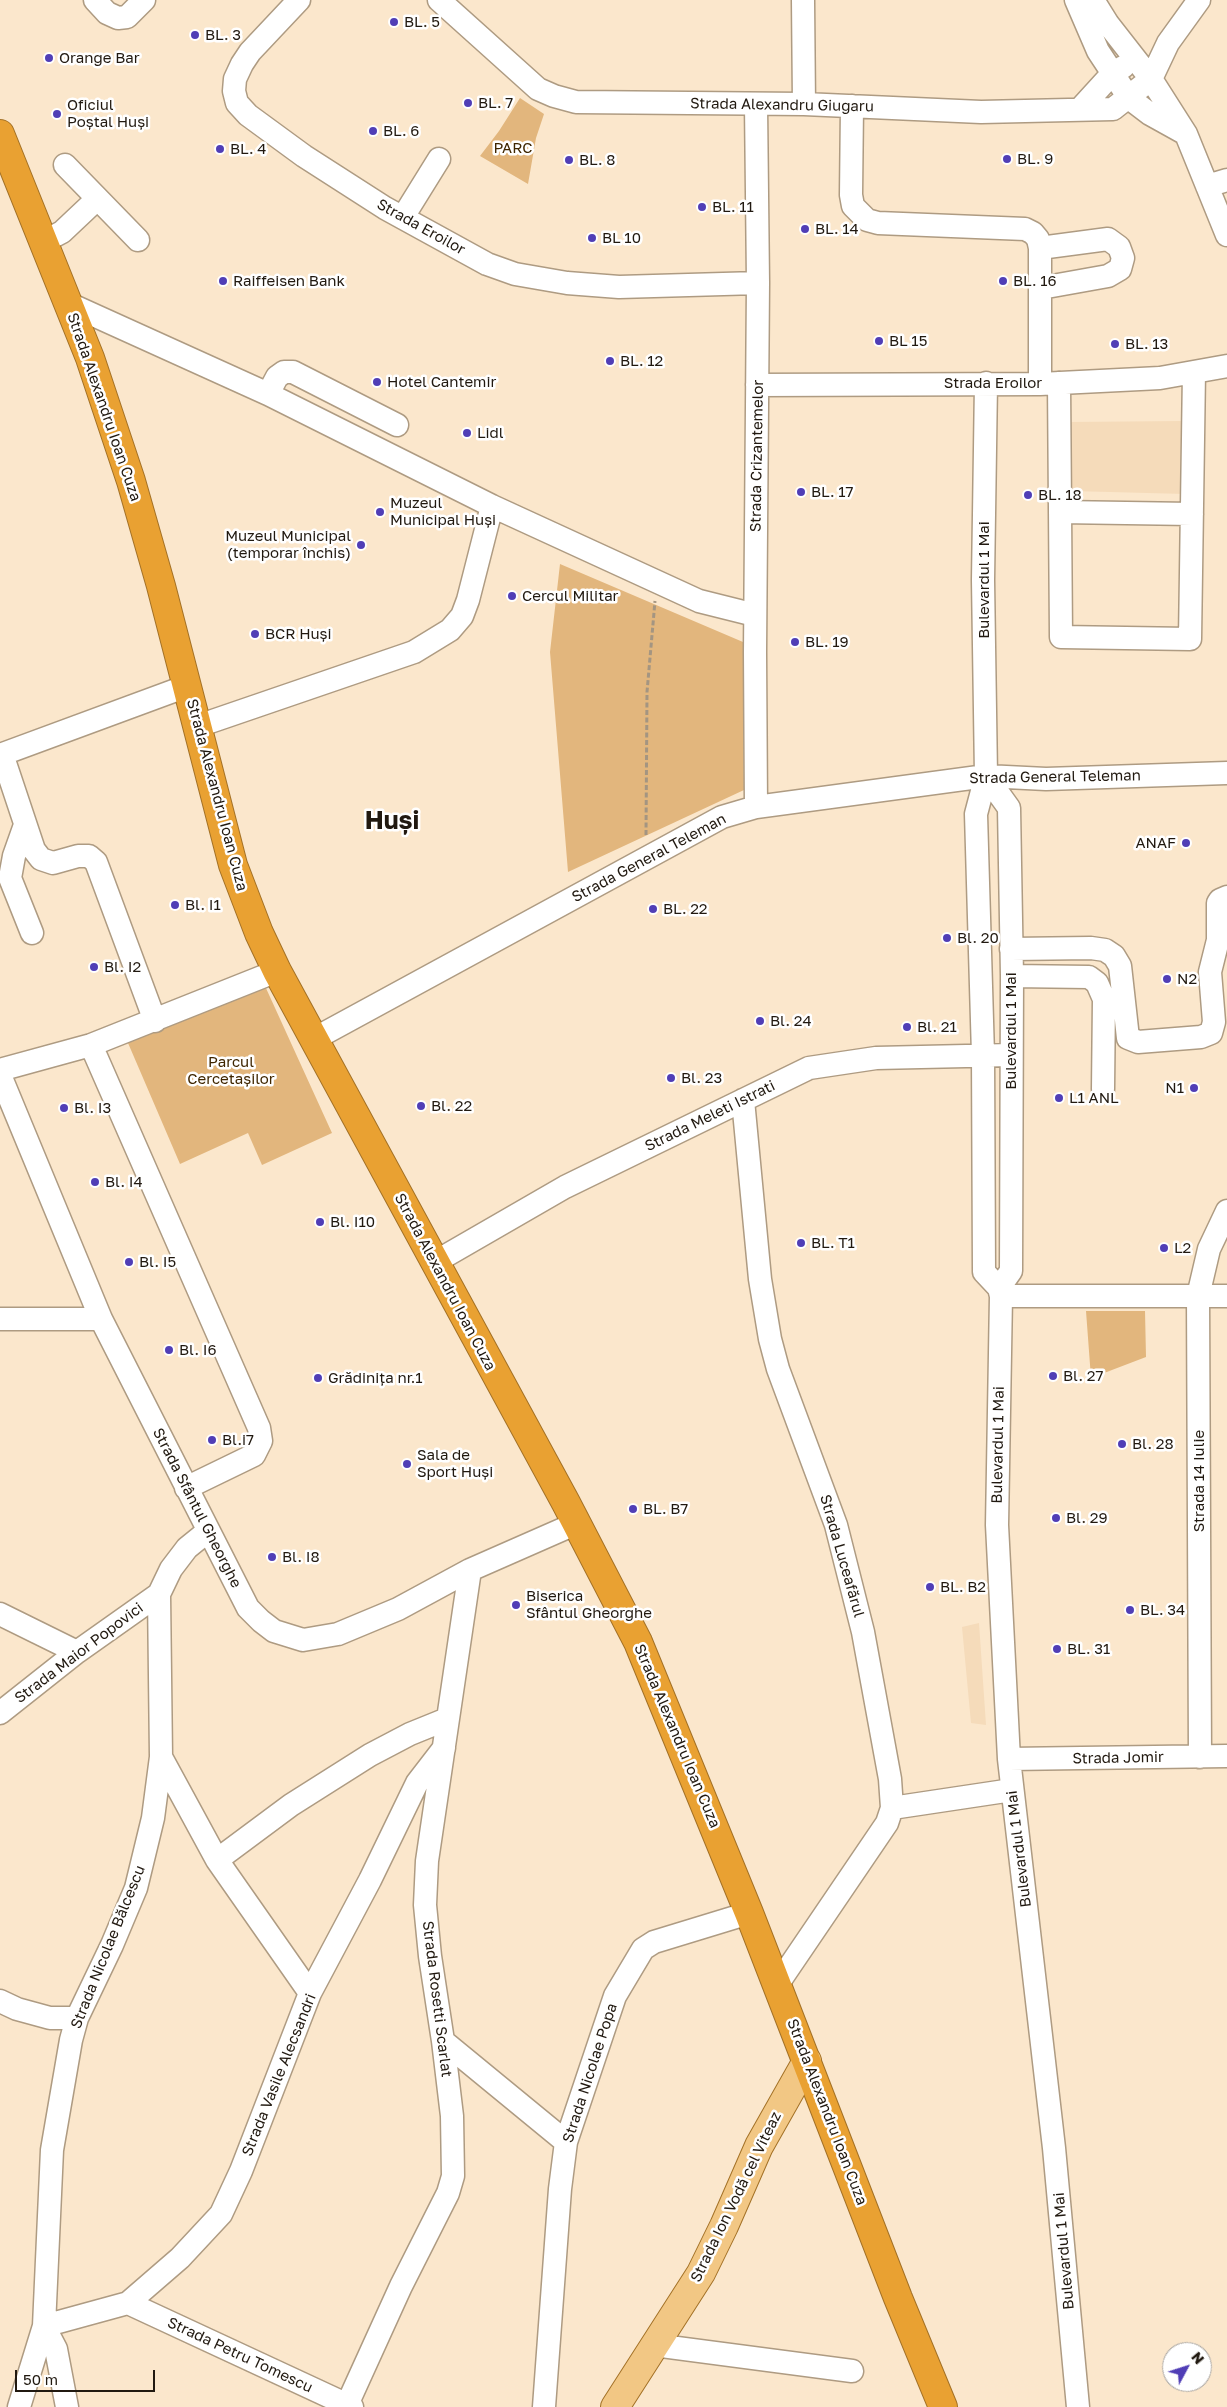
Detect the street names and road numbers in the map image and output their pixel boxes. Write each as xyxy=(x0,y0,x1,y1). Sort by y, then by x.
street label: Strada Alexandru Giugaru xyxy=(690,94,874,116)
street label: Strada Eroilor xyxy=(374,195,468,259)
street label: Strada Alexandru Ioan Cuza xyxy=(63,310,145,504)
street label: Strada Eroilor xyxy=(944,374,1042,392)
street label: Strada Crizantemelor xyxy=(747,380,767,532)
street label: Bulevardul 1 Mai xyxy=(975,521,993,639)
street label: Strada Alexandru Ioan Cuza xyxy=(183,697,251,893)
street label: Strada General Teleman xyxy=(969,767,1141,787)
street label: Strada General Teleman xyxy=(569,810,729,906)
street label: Bulevardul 1 Mai xyxy=(1002,972,1020,1090)
street label: Strada Meleti Istrati xyxy=(642,1077,778,1155)
street label: Strada Alexandru Ioan Cuza xyxy=(391,1190,499,1374)
street label: Bulevardul 1 Mai xyxy=(988,1386,1008,1504)
street label: Strada Sfântul Gheorghe xyxy=(149,1425,245,1591)
street label: Strada 14 Iulie xyxy=(1190,1430,1208,1532)
street label: Strada Luceafărul xyxy=(816,1492,868,1620)
street label: Strada Maior Popovici xyxy=(11,1599,147,1707)
street label: Strada Alexandru Ioan Cuza xyxy=(630,1641,724,1831)
street label: Strada Jomir xyxy=(1072,1748,1164,1768)
street label: Bulevardul 1 Mai xyxy=(1003,1790,1035,1908)
street label: Strada Nicolae Bălcescu xyxy=(67,1863,149,2031)
street label: Strada Rosetti Scarlat xyxy=(418,1920,456,2078)
street label: Strada Vasile Alecsandri xyxy=(238,1991,320,2159)
street label: Strada Nicolae Popa xyxy=(559,2001,621,2145)
street label: Strada Alexandru Ioan Cuza xyxy=(783,2016,871,2208)
street label: Strada Ion Vodă cel Viteaz xyxy=(687,2109,785,2285)
street label: Bulevardul 1 Mai xyxy=(1050,2192,1078,2310)
street label: Strada Petru Tomescu xyxy=(165,2313,315,2397)

